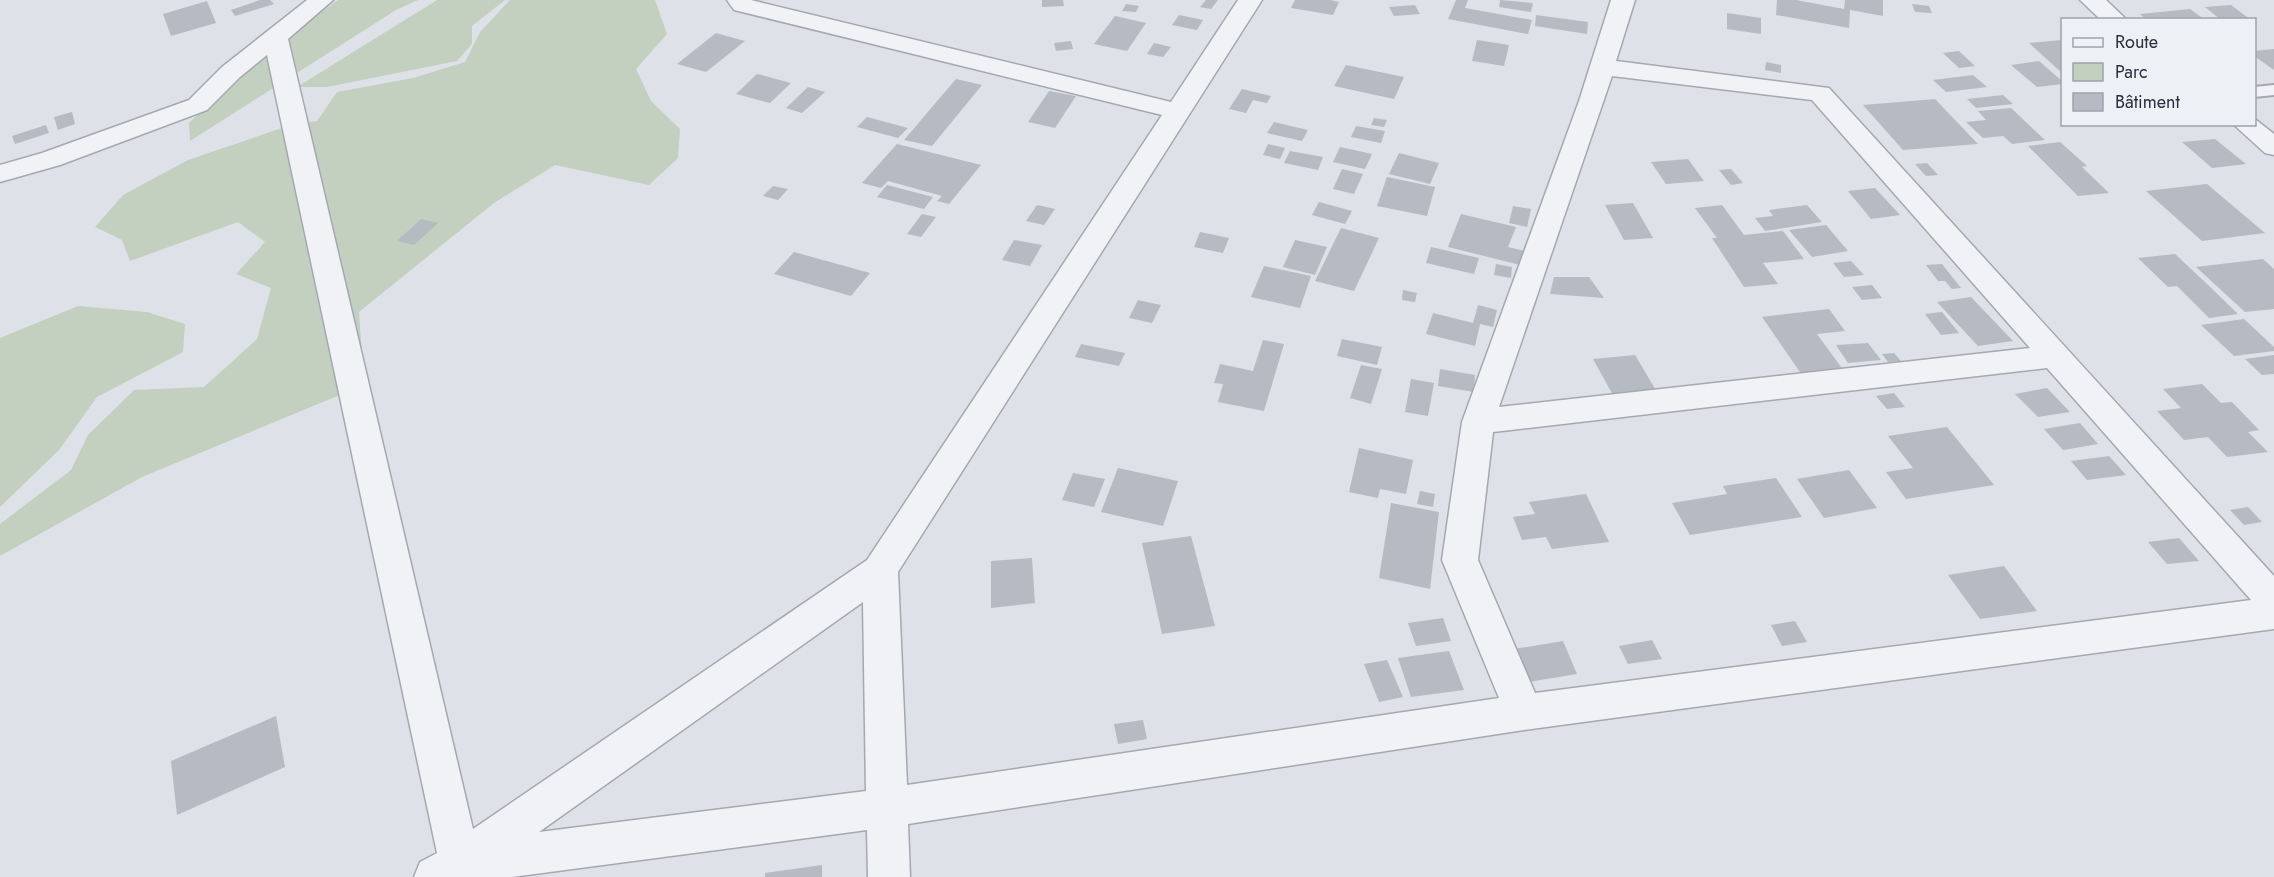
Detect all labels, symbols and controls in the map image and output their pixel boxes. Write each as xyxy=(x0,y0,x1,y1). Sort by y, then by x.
legend xyxy=(2061,18,2256,126)
text: Route xyxy=(2115,29,2158,55)
text: Parc xyxy=(2115,59,2148,85)
text: Bâtiment xyxy=(2115,89,2181,115)

